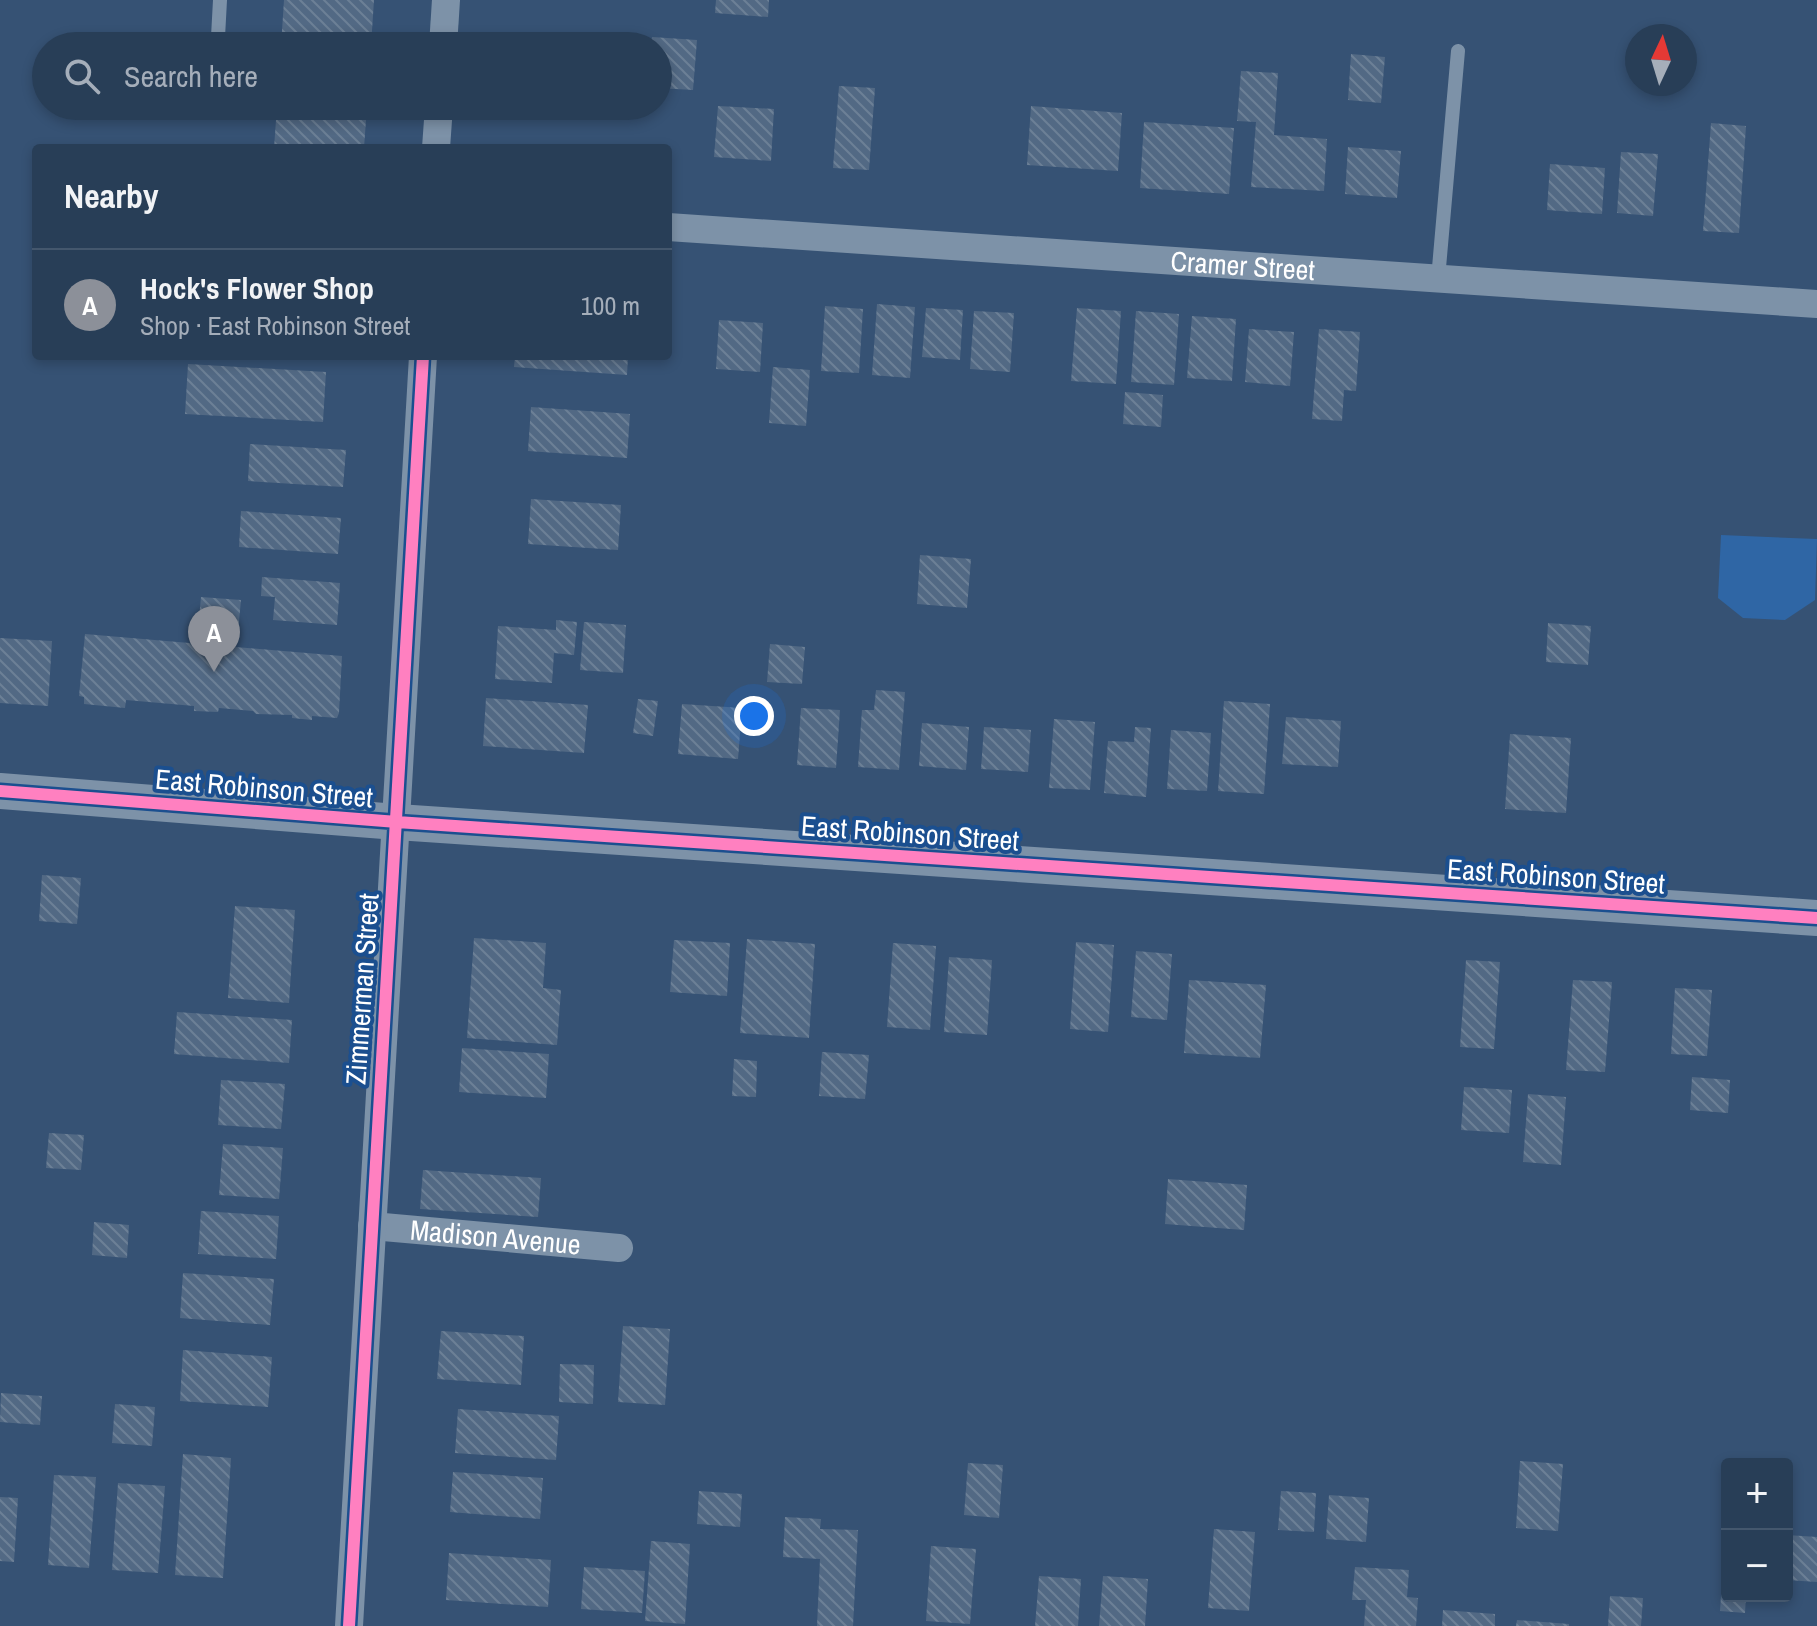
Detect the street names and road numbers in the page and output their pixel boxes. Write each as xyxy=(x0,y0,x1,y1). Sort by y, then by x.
street label: Cramer Street xyxy=(1169,242,1316,289)
street label: East Robinson Street xyxy=(154,760,374,816)
street label: East Robinson Street xyxy=(800,806,1020,860)
street label: East Robinson Street xyxy=(1446,849,1666,903)
street label: Zimmerman Street xyxy=(336,892,388,1086)
street label: Madison Avenue xyxy=(409,1210,582,1264)

